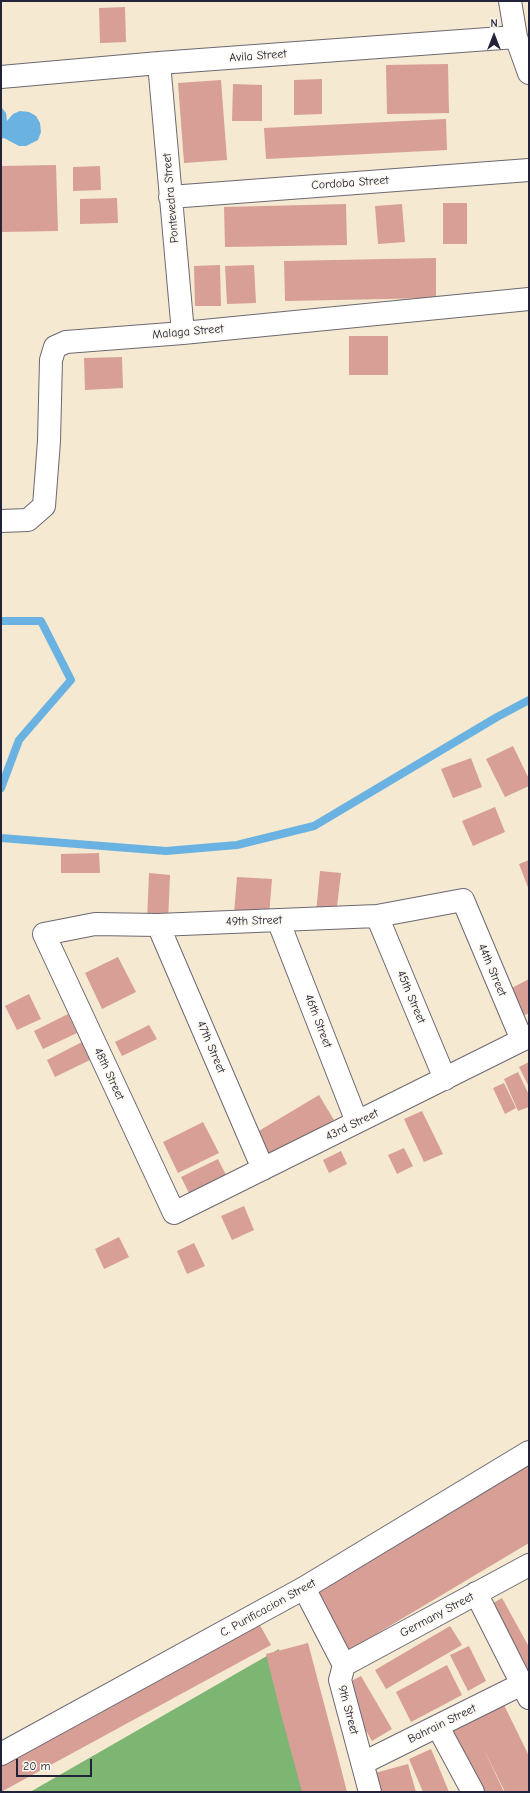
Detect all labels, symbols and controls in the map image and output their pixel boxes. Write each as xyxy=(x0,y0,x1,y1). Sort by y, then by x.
north arrow xyxy=(474,16,514,56)
text: N xyxy=(490,17,498,30)
street label: Avila Street xyxy=(229,47,287,65)
street label: Pontevedra Street xyxy=(160,152,182,244)
street label: Cordoba Street xyxy=(311,173,389,193)
street label: Malaga Street xyxy=(152,322,224,342)
street label: 49th Street xyxy=(226,913,282,929)
street label: 44th Street xyxy=(475,942,509,998)
street label: 45th Street xyxy=(393,968,429,1026)
street label: 46th Street xyxy=(301,992,335,1050)
street label: 47th Street xyxy=(194,1019,228,1075)
street label: 48th Street xyxy=(91,1046,127,1102)
street label: 43rd Street xyxy=(323,1106,381,1144)
street label: C. Purificacion Street xyxy=(218,1576,318,1640)
street label: Germany Street xyxy=(398,1590,476,1640)
street label: 9th Street xyxy=(335,1684,361,1736)
street label: Bahrain Street xyxy=(405,1701,479,1747)
scale bar xyxy=(18,1751,94,1777)
text: 20 m xyxy=(23,1759,51,1773)

